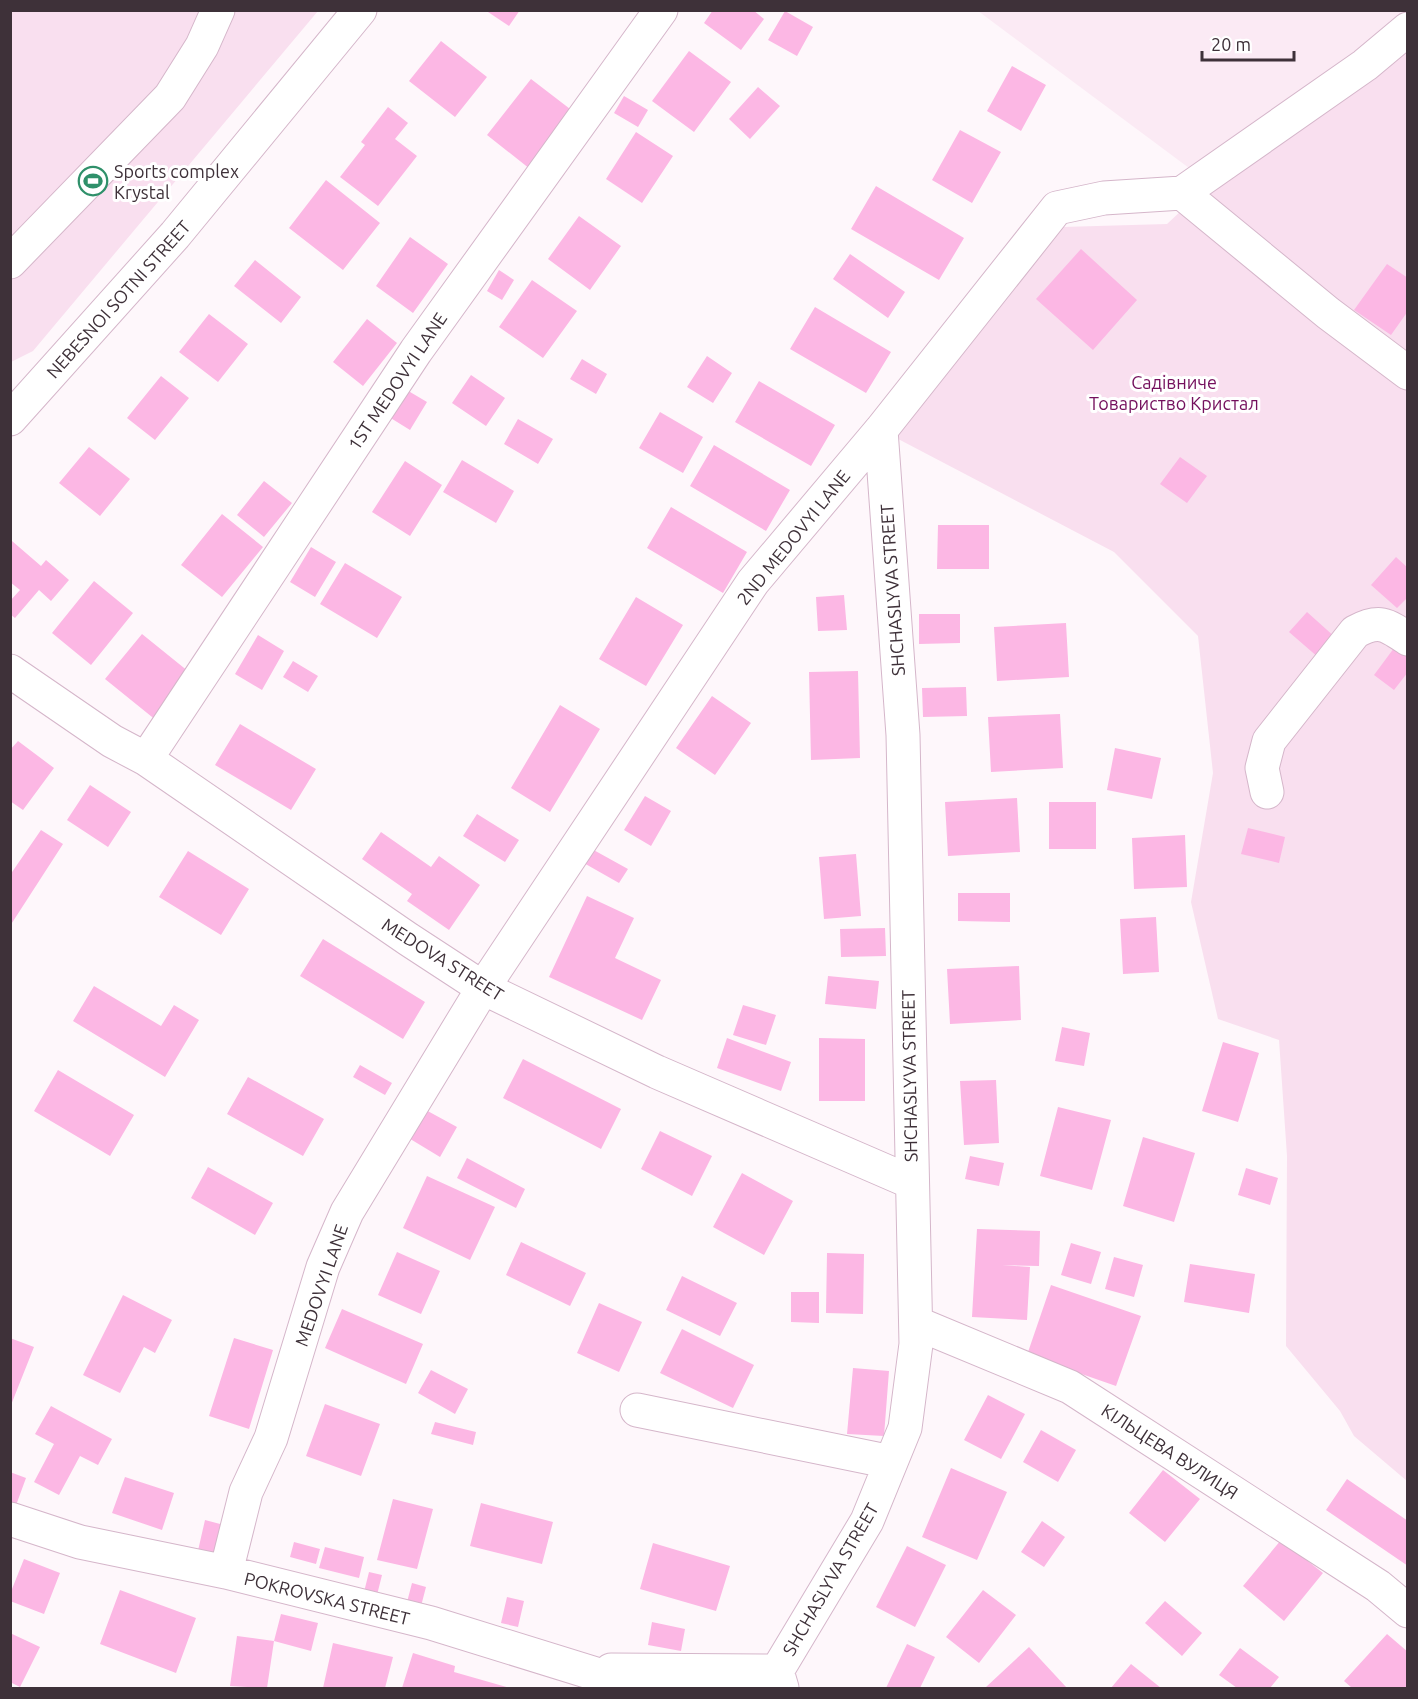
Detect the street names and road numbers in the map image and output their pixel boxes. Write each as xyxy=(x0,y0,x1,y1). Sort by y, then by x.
street label: NEBESNOI SOTNI STREET xyxy=(42,216,194,382)
street label: 1ST MEDOVYI LANE xyxy=(344,309,450,453)
street label: 2ND MEDOVYI LANE xyxy=(733,466,853,608)
street label: SHCHASLYVA STREET xyxy=(876,503,908,677)
street label: MEDOVA STREET xyxy=(379,914,507,1004)
street label: SHCHASLYVA STREET xyxy=(897,990,921,1162)
street label: MEDOVYI LANE xyxy=(291,1221,351,1349)
street label: КІЛЬЦЕВА ВУЛИЦЯ xyxy=(1098,1399,1242,1503)
street label: SHCHASLYVA STREET xyxy=(778,1499,882,1659)
street label: POKROVSKA STREET xyxy=(242,1568,412,1628)

